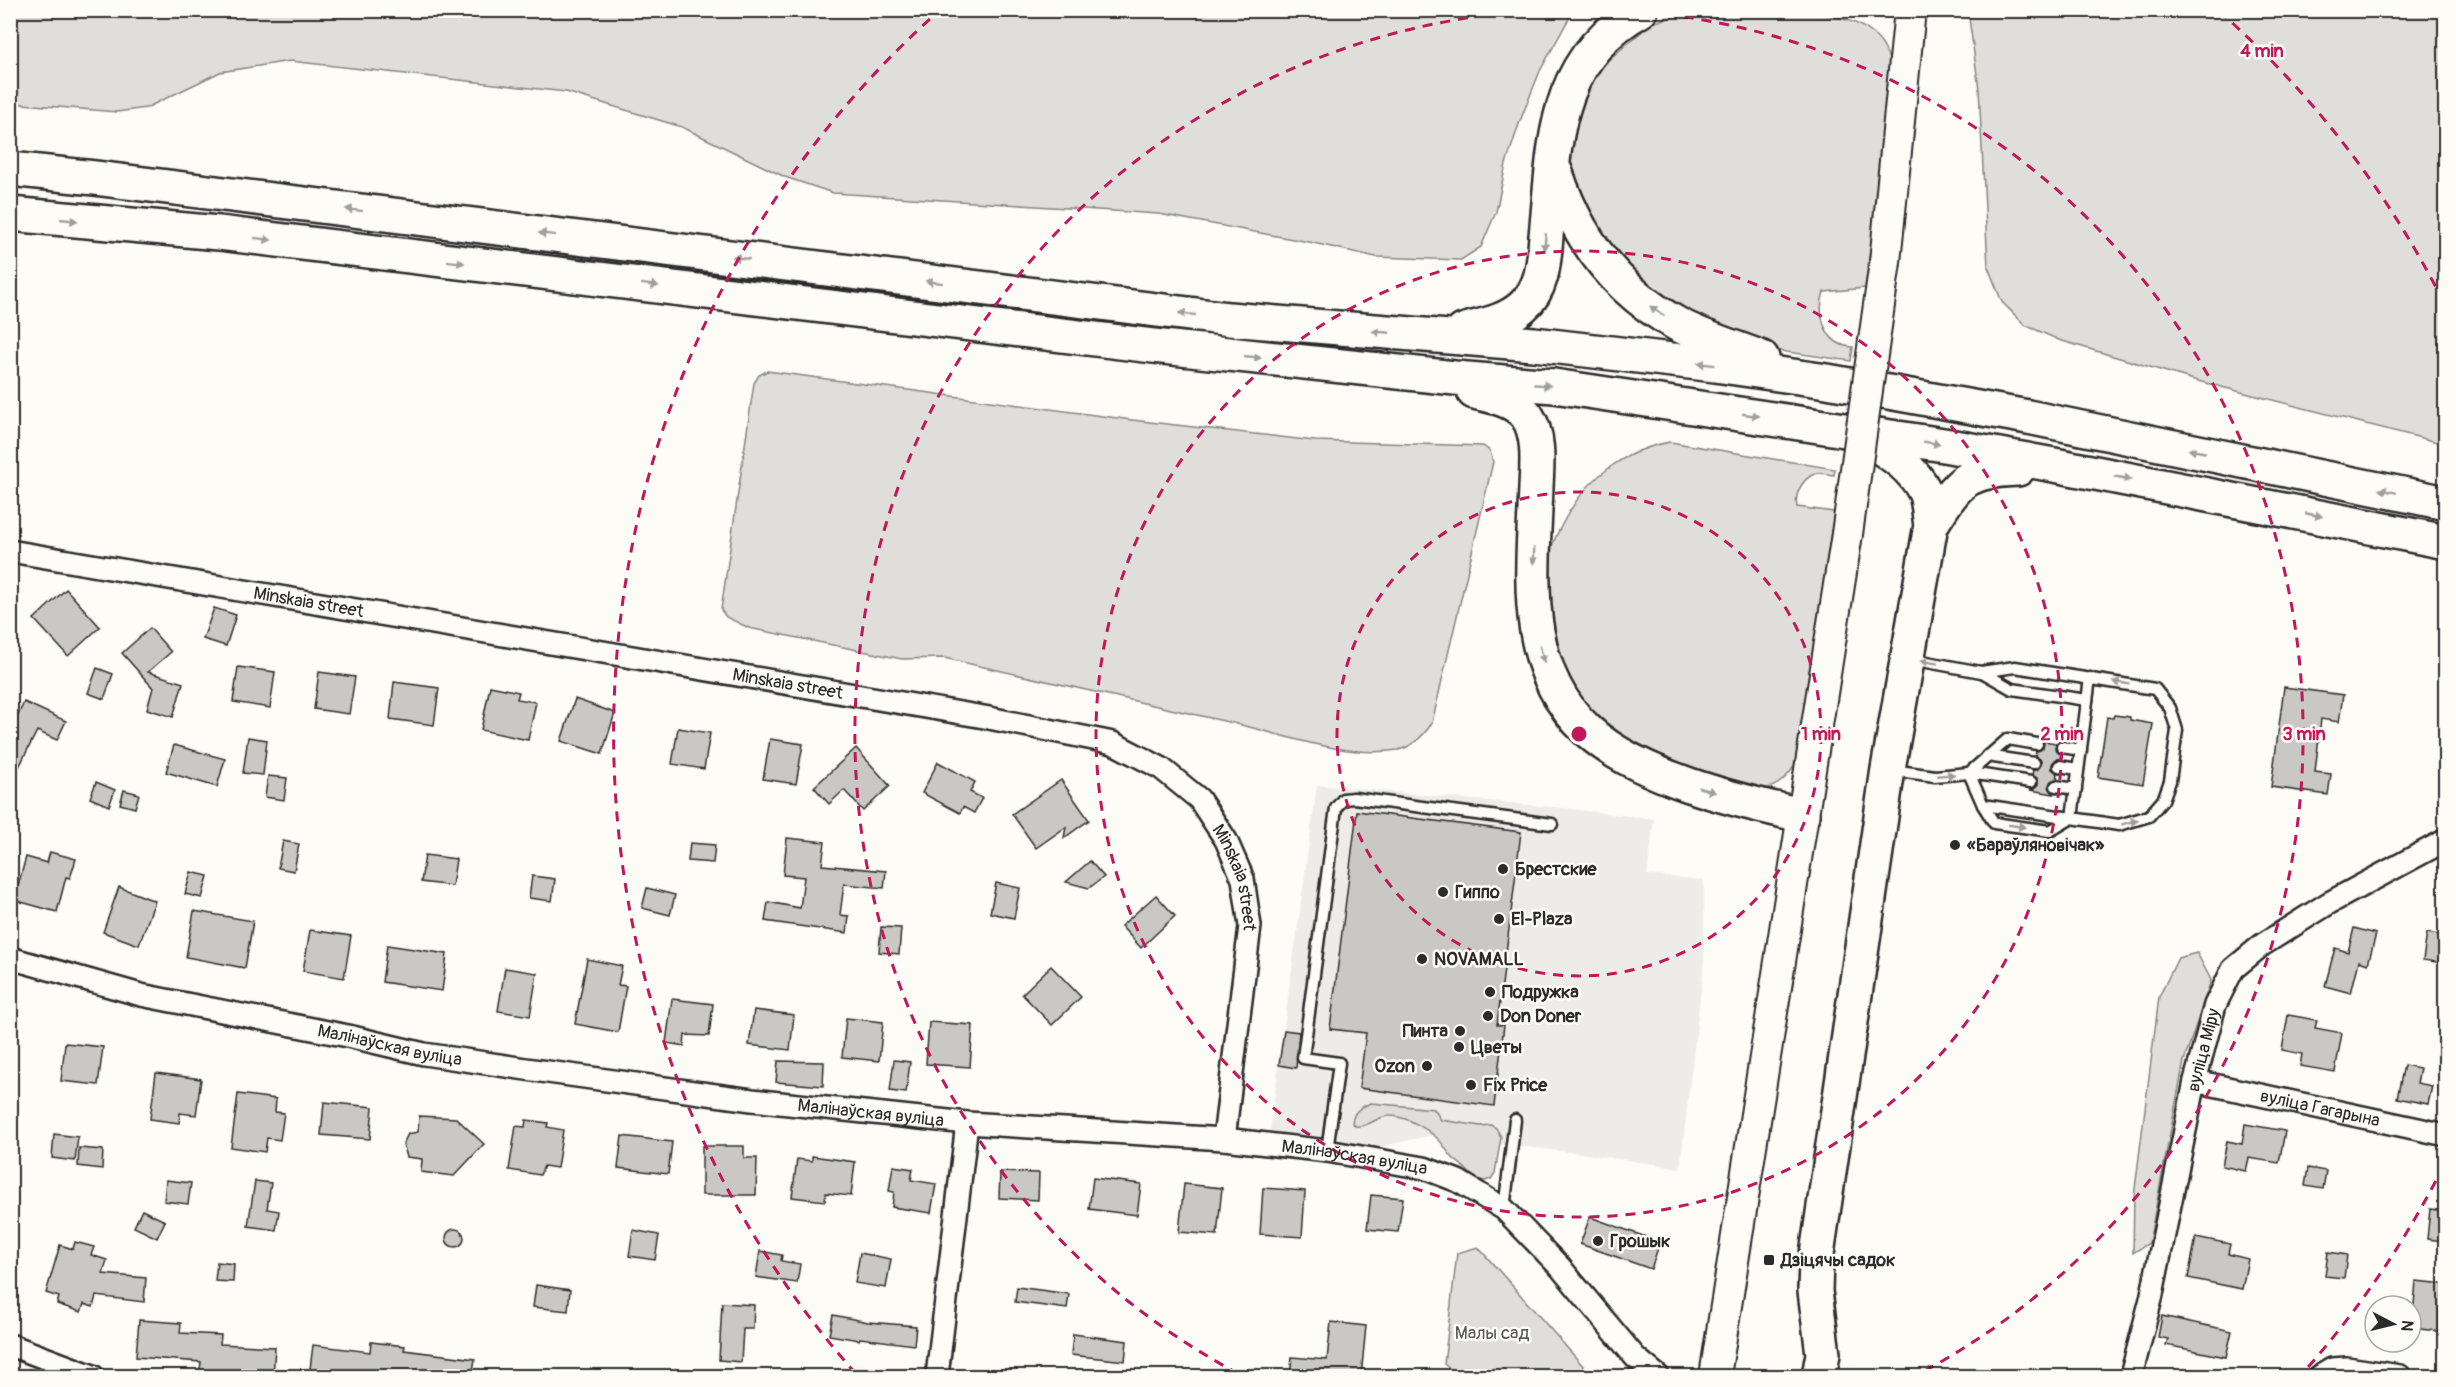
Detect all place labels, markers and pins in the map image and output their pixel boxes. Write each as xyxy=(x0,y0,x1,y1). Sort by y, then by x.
centre of rings xyxy=(1569,724,1589,744)
place label: «Бараўляновічак» xyxy=(1967,834,2105,857)
marker: «Бараўляновічак» xyxy=(1948,838,1962,852)
place label: Брестские xyxy=(1515,858,1597,881)
marker: Брестские xyxy=(1496,862,1510,876)
place label: Гиппо xyxy=(1455,881,1500,904)
marker: Гиппо xyxy=(1436,885,1450,899)
place label: El-Plaza xyxy=(1511,908,1573,931)
marker: El-Plaza xyxy=(1492,912,1506,926)
place label: NOVAMALL xyxy=(1434,948,1524,971)
marker: NOVAMALL xyxy=(1415,952,1429,966)
place label: Подружка xyxy=(1502,981,1579,1004)
marker: Подружка xyxy=(1483,985,1497,999)
place label: Don Doner xyxy=(1500,1005,1582,1028)
marker: Don Doner xyxy=(1481,1009,1495,1023)
place label: Пинта xyxy=(1403,1020,1449,1043)
marker: Пинта xyxy=(1453,1024,1467,1038)
place label: Цветы xyxy=(1471,1036,1522,1059)
marker: Цветы xyxy=(1452,1040,1466,1054)
place label: Ozon xyxy=(1375,1055,1415,1078)
marker: Ozon xyxy=(1420,1059,1434,1073)
place label: Fix Price xyxy=(1483,1074,1548,1097)
marker: Fix Price xyxy=(1464,1078,1478,1092)
place label: Грошык xyxy=(1610,1230,1670,1253)
marker: Грошык xyxy=(1591,1234,1605,1248)
place label: Дзіцячы садок xyxy=(1780,1249,1895,1272)
marker: Дзіцячы садок xyxy=(1762,1253,1776,1267)

